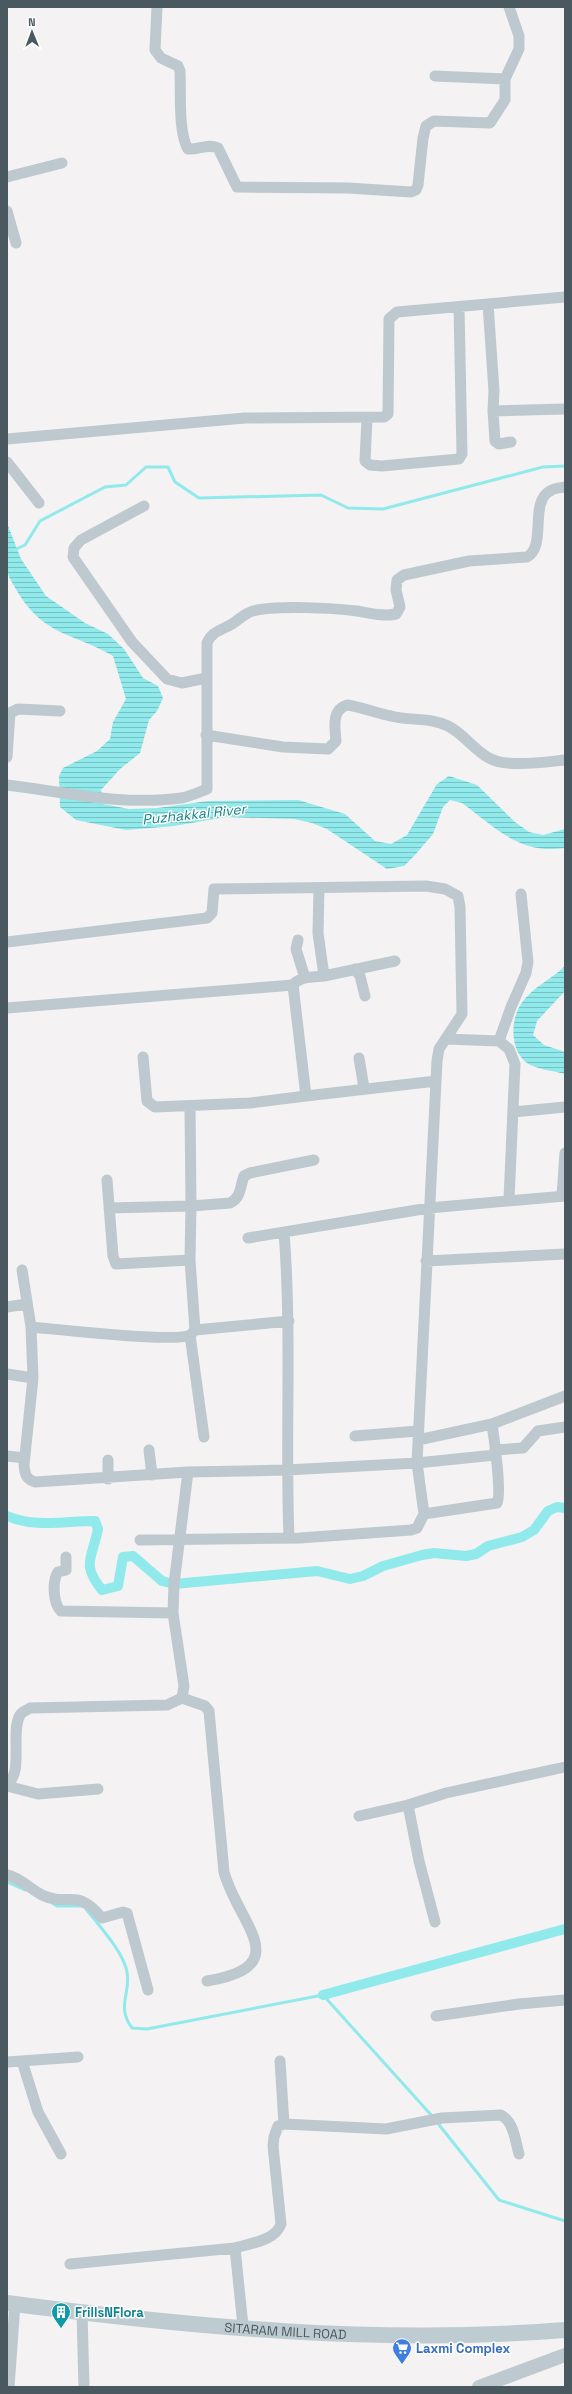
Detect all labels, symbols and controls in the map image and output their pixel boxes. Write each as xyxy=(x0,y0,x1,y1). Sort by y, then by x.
north arrow xyxy=(12,12,52,52)
text: N xyxy=(28,15,36,29)
water label: Puzhakkal River xyxy=(141,799,248,828)
building icon: FrillsNFlora xyxy=(50,2301,72,2329)
place label: FrillsNFlora xyxy=(75,2304,144,2321)
street label: SITARAM MILL ROAD xyxy=(224,2318,347,2343)
supermarket icon: Laxmi Complex xyxy=(391,2337,413,2365)
place label: Laxmi Complex xyxy=(416,2340,510,2357)

